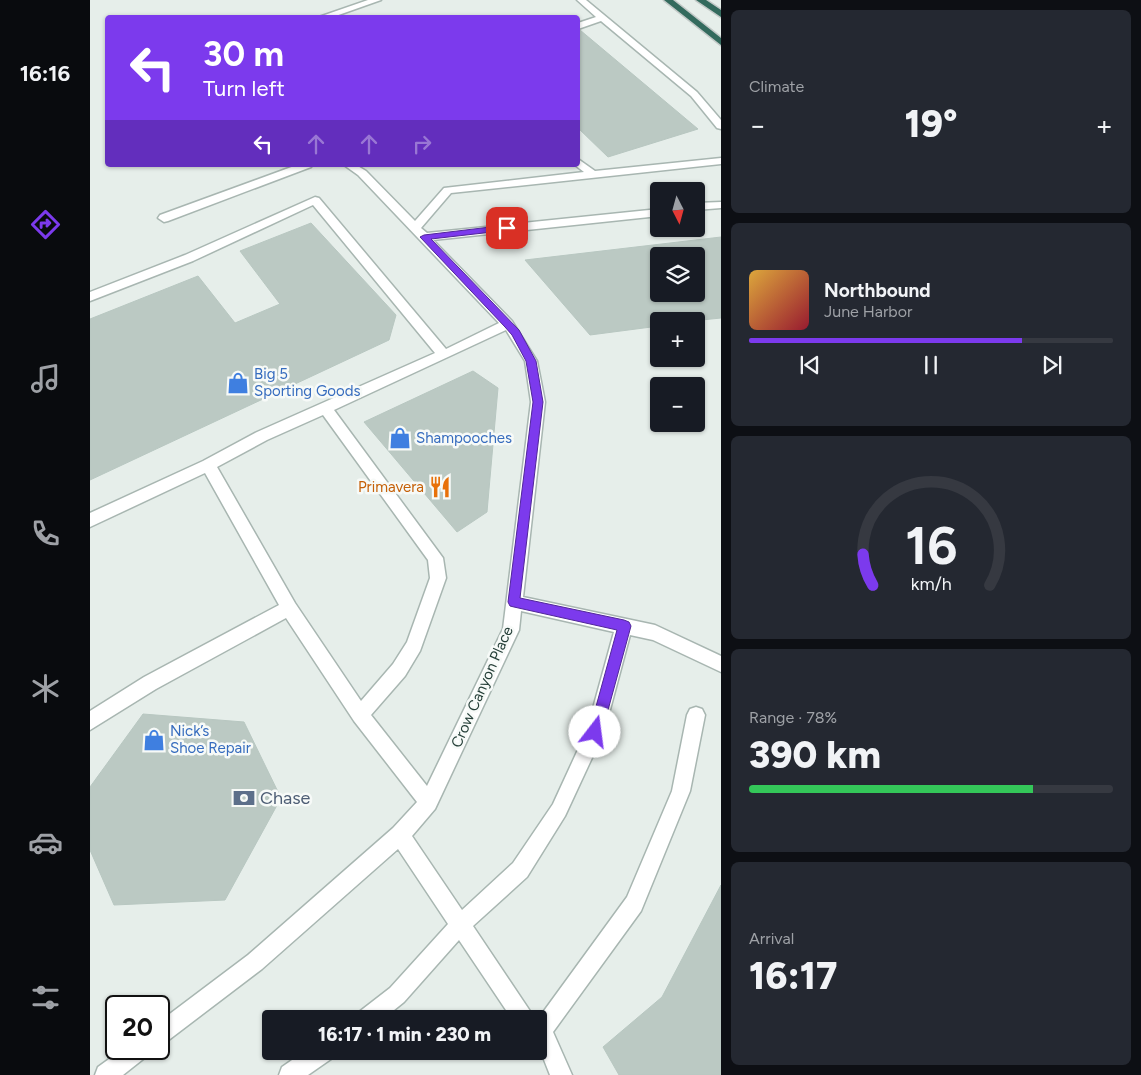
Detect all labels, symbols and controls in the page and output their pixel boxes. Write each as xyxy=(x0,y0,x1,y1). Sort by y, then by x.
text: 30 m xyxy=(203,33,284,75)
icon: left xyxy=(120,35,185,100)
text: 16:16 xyxy=(20,60,70,87)
text: Turn left xyxy=(203,75,285,102)
text: Climate xyxy=(749,77,804,96)
text: 19° xyxy=(904,101,958,147)
text: − xyxy=(749,108,766,142)
text: + xyxy=(1096,108,1113,142)
icon: left xyxy=(249,130,277,158)
icon: ahead xyxy=(302,130,330,158)
icon: ahead xyxy=(355,130,383,158)
icon: right xyxy=(408,130,436,158)
north arrow xyxy=(650,182,705,238)
map controls xyxy=(650,182,705,432)
icon: directions xyxy=(28,207,63,242)
pin xyxy=(486,207,528,249)
icon: arrive xyxy=(493,214,521,242)
button: layers xyxy=(650,247,705,302)
text: Northbound xyxy=(824,279,931,302)
text: June Harbor xyxy=(824,302,912,321)
button: + xyxy=(650,312,705,367)
icon: previous xyxy=(796,351,824,379)
icon: pause xyxy=(917,351,945,379)
icon: next xyxy=(1038,351,1066,379)
icon: music xyxy=(28,361,63,396)
place label: Big 5 Sporting Goods xyxy=(254,365,360,400)
shop icon: Big 5 Sporting Goods xyxy=(225,370,251,396)
button: − xyxy=(650,377,705,432)
shop icon: Shampooches xyxy=(387,425,413,451)
place label: Shampooches xyxy=(416,429,512,447)
restaurant icon: Primavera xyxy=(427,474,453,500)
place label: Primavera xyxy=(358,478,424,496)
text: 16 xyxy=(905,515,957,577)
icon: phone xyxy=(28,516,63,551)
text: km/h xyxy=(911,573,951,594)
street label: Crow Canyon Place xyxy=(447,623,517,751)
icon: climate xyxy=(28,671,63,706)
position arrow xyxy=(568,705,620,757)
text: Range · 78% xyxy=(749,708,837,727)
place label: Nick’s Shoe Repair xyxy=(170,722,251,757)
shop icon: Nick’s Shoe Repair xyxy=(141,727,167,753)
text: 390 km xyxy=(749,732,881,778)
bank icon: Chase xyxy=(231,785,257,811)
place label: Chase xyxy=(260,787,311,809)
icon: car xyxy=(28,825,63,860)
text: Arrival xyxy=(749,929,794,948)
text: 16:17 xyxy=(749,953,837,999)
icon: filters xyxy=(28,980,63,1015)
speed limit sign: 20 xyxy=(105,995,170,1060)
text: 16:17 · 1 min · 230 m xyxy=(318,1023,491,1046)

